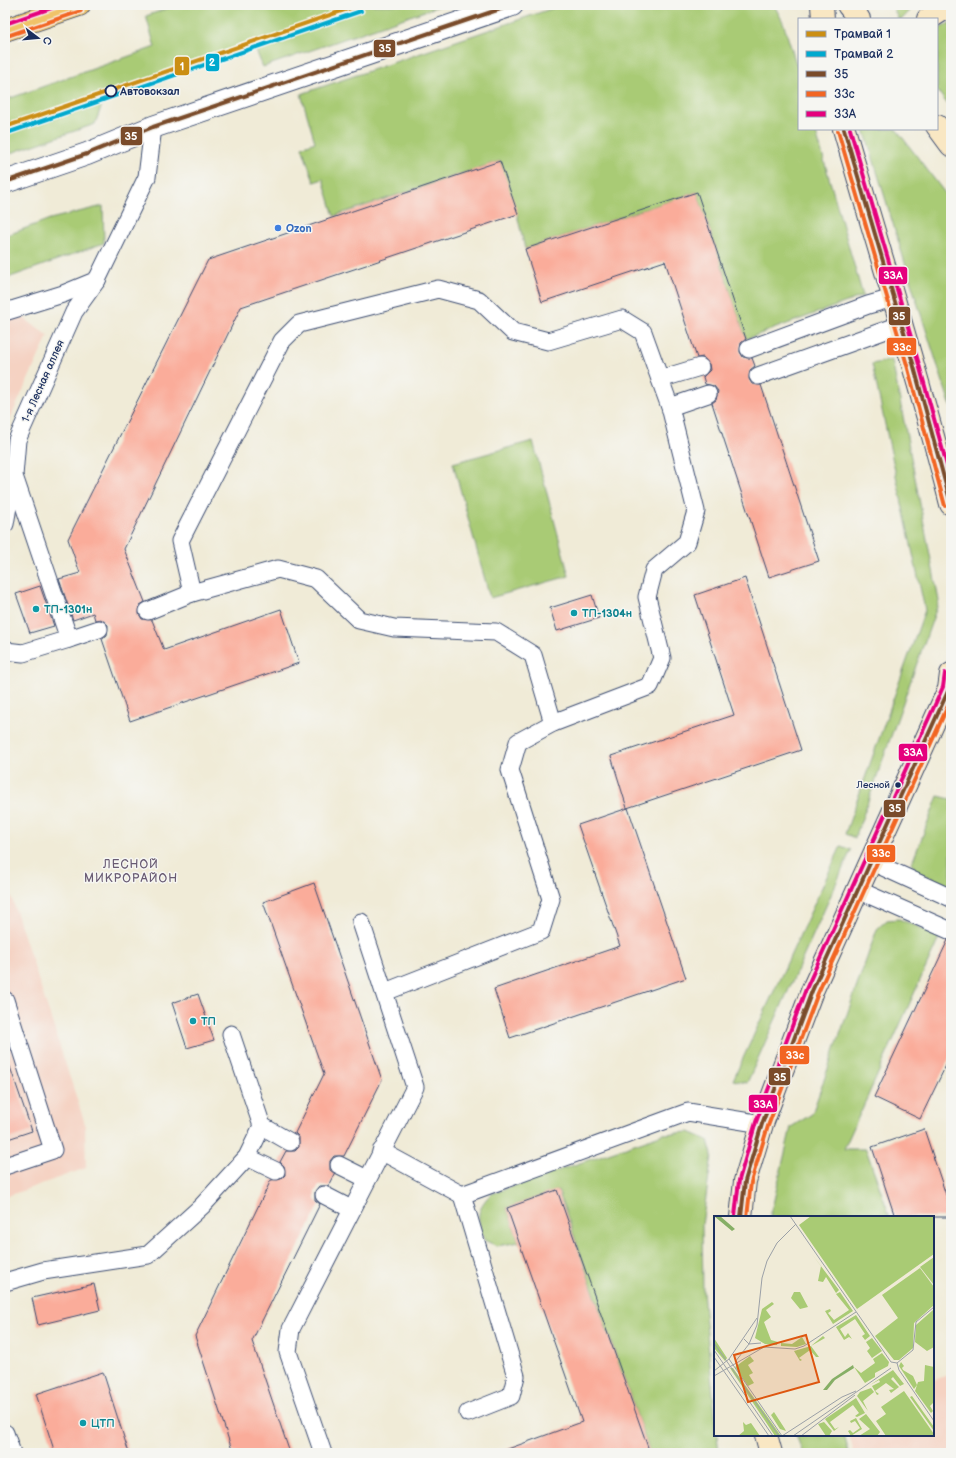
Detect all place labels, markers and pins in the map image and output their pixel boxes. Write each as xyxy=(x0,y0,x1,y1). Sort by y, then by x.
marker: Автовокзал xyxy=(104,84,118,98)
place label: Автовокзал xyxy=(119,85,180,98)
place label: Ozon xyxy=(286,222,312,235)
marker: Ozon xyxy=(273,223,283,233)
place label: ТП-1301н xyxy=(44,603,92,616)
marker: ТП-1301н xyxy=(31,604,41,614)
place label: ТП-1304н xyxy=(582,607,632,620)
marker: ТП-1304н xyxy=(569,608,579,618)
place label: Лесной xyxy=(856,779,890,791)
marker: Лесной xyxy=(893,780,903,790)
place label: ТП xyxy=(201,1015,216,1028)
marker: ТП xyxy=(188,1016,198,1026)
place label: ЦТП xyxy=(91,1417,115,1430)
marker: ЦТП xyxy=(78,1418,88,1428)

